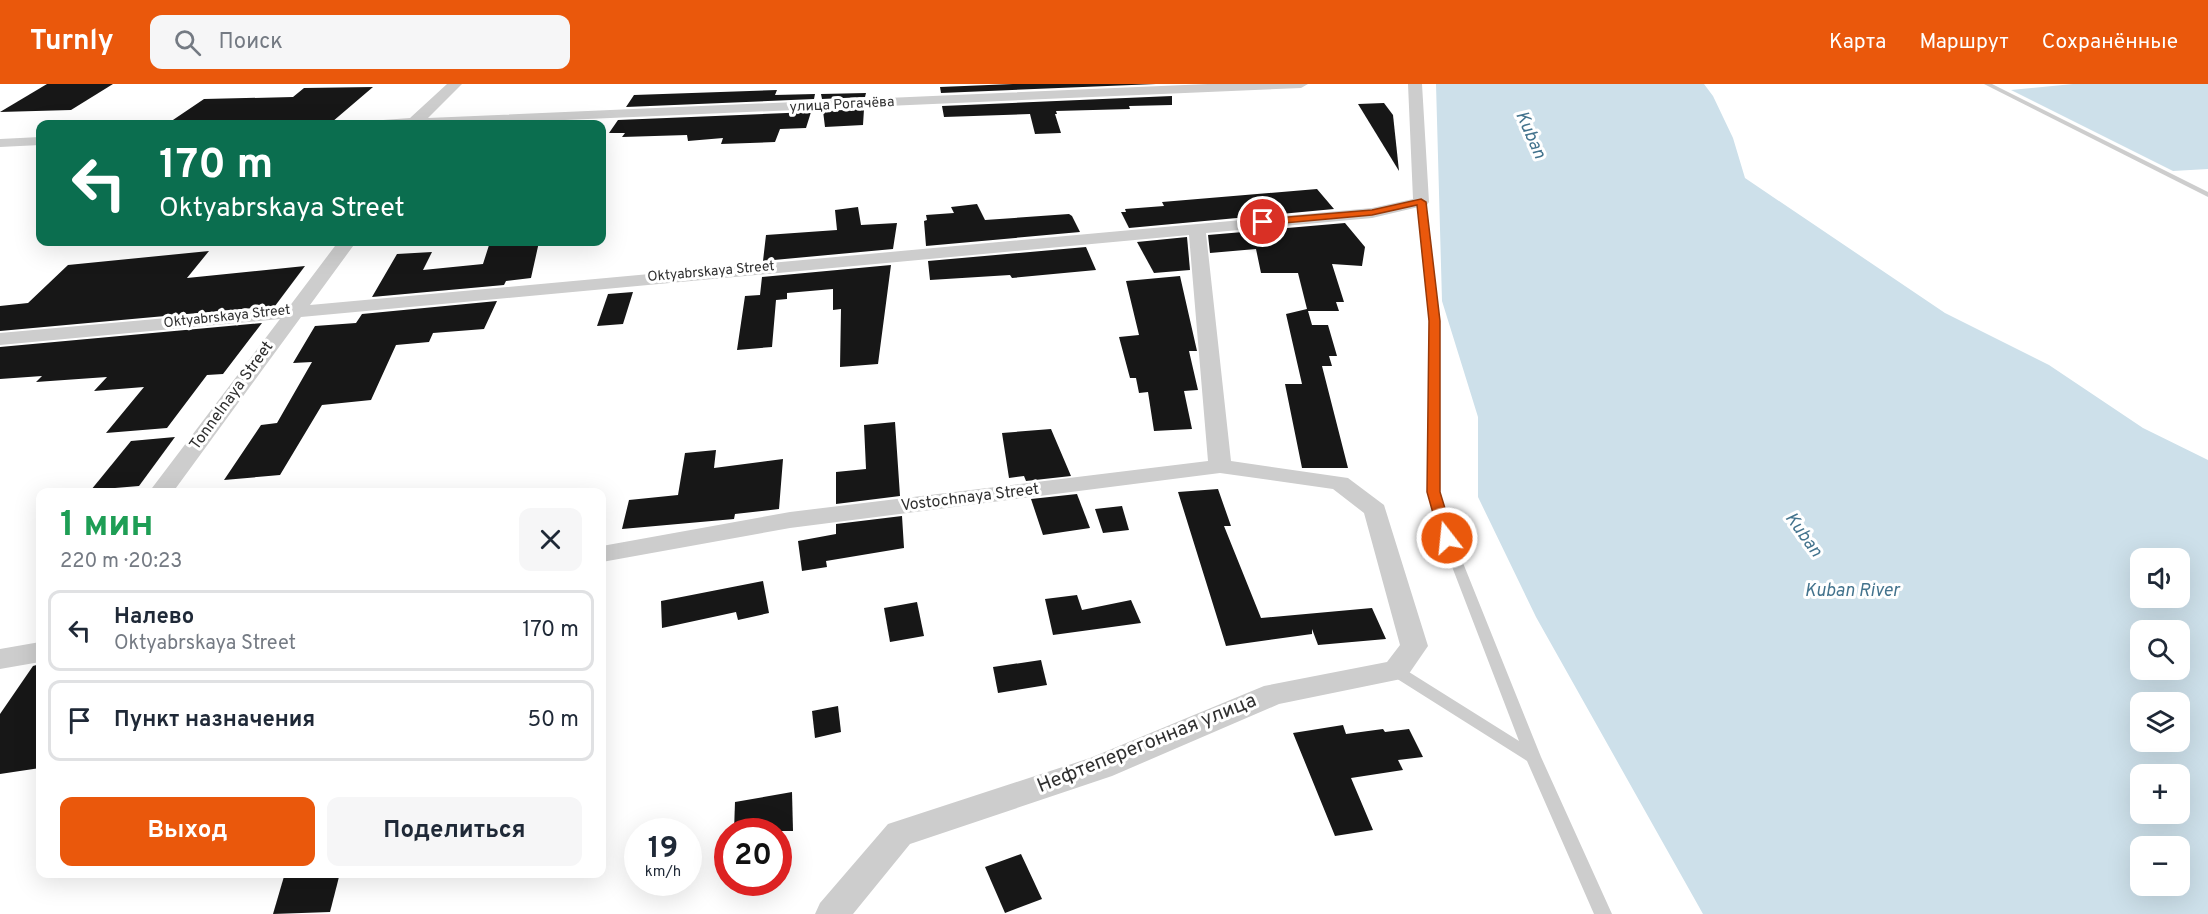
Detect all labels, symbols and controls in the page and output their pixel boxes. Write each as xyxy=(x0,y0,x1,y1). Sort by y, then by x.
search box xyxy=(150,15,570,69)
text: Turnly xyxy=(30,24,114,60)
icon: search xyxy=(171,26,204,59)
text: Поиск xyxy=(219,29,283,56)
text: Карта xyxy=(1829,29,1886,56)
text: Маршрут xyxy=(1919,29,2009,56)
text: Сохранённые xyxy=(2042,29,2178,56)
street label: улица Рогачёва xyxy=(789,94,895,116)
water label: Kuban xyxy=(1509,107,1551,163)
text: 170 m xyxy=(159,140,273,193)
icon: left xyxy=(60,144,138,222)
text: Oktyabrskaya Street xyxy=(159,192,405,226)
pin xyxy=(1237,196,1288,247)
icon: arrive xyxy=(1246,205,1279,238)
street label: Oktyabrskaya Street xyxy=(647,258,775,286)
street label: Oktyabrskaya Street xyxy=(163,302,291,332)
street label: Tonnelnaya Street xyxy=(186,338,278,454)
street label: Vostochnaya Street xyxy=(900,480,1040,516)
text: 1 мин xyxy=(60,503,154,549)
position arrow xyxy=(1415,506,1479,570)
button: close xyxy=(519,508,582,571)
water label: Kuban xyxy=(1779,508,1827,562)
map controls xyxy=(2130,548,2190,896)
button: sound xyxy=(2130,548,2190,608)
text: 220 m · 20:23 xyxy=(60,549,182,575)
water label: Kuban River xyxy=(1805,580,1902,603)
text: Налево xyxy=(114,604,194,631)
icon: left xyxy=(63,614,96,647)
text: 170 m xyxy=(522,617,579,644)
button: search xyxy=(2130,620,2190,680)
text: Oktyabrskaya Street xyxy=(114,631,296,657)
street label: Нефтеперегонная улица xyxy=(1034,688,1260,800)
button: layers xyxy=(2130,692,2190,752)
icon: arrive xyxy=(63,704,96,737)
text: Пункт назначения xyxy=(114,707,315,734)
text: 50 m xyxy=(527,707,579,734)
button: + xyxy=(2130,764,2190,824)
button: Выход xyxy=(60,797,315,866)
button: Поделиться xyxy=(327,797,582,866)
speed limit sign: 20 xyxy=(714,818,792,896)
text: 19 xyxy=(648,831,678,868)
button: − xyxy=(2130,836,2190,896)
text: km/h xyxy=(645,863,681,882)

